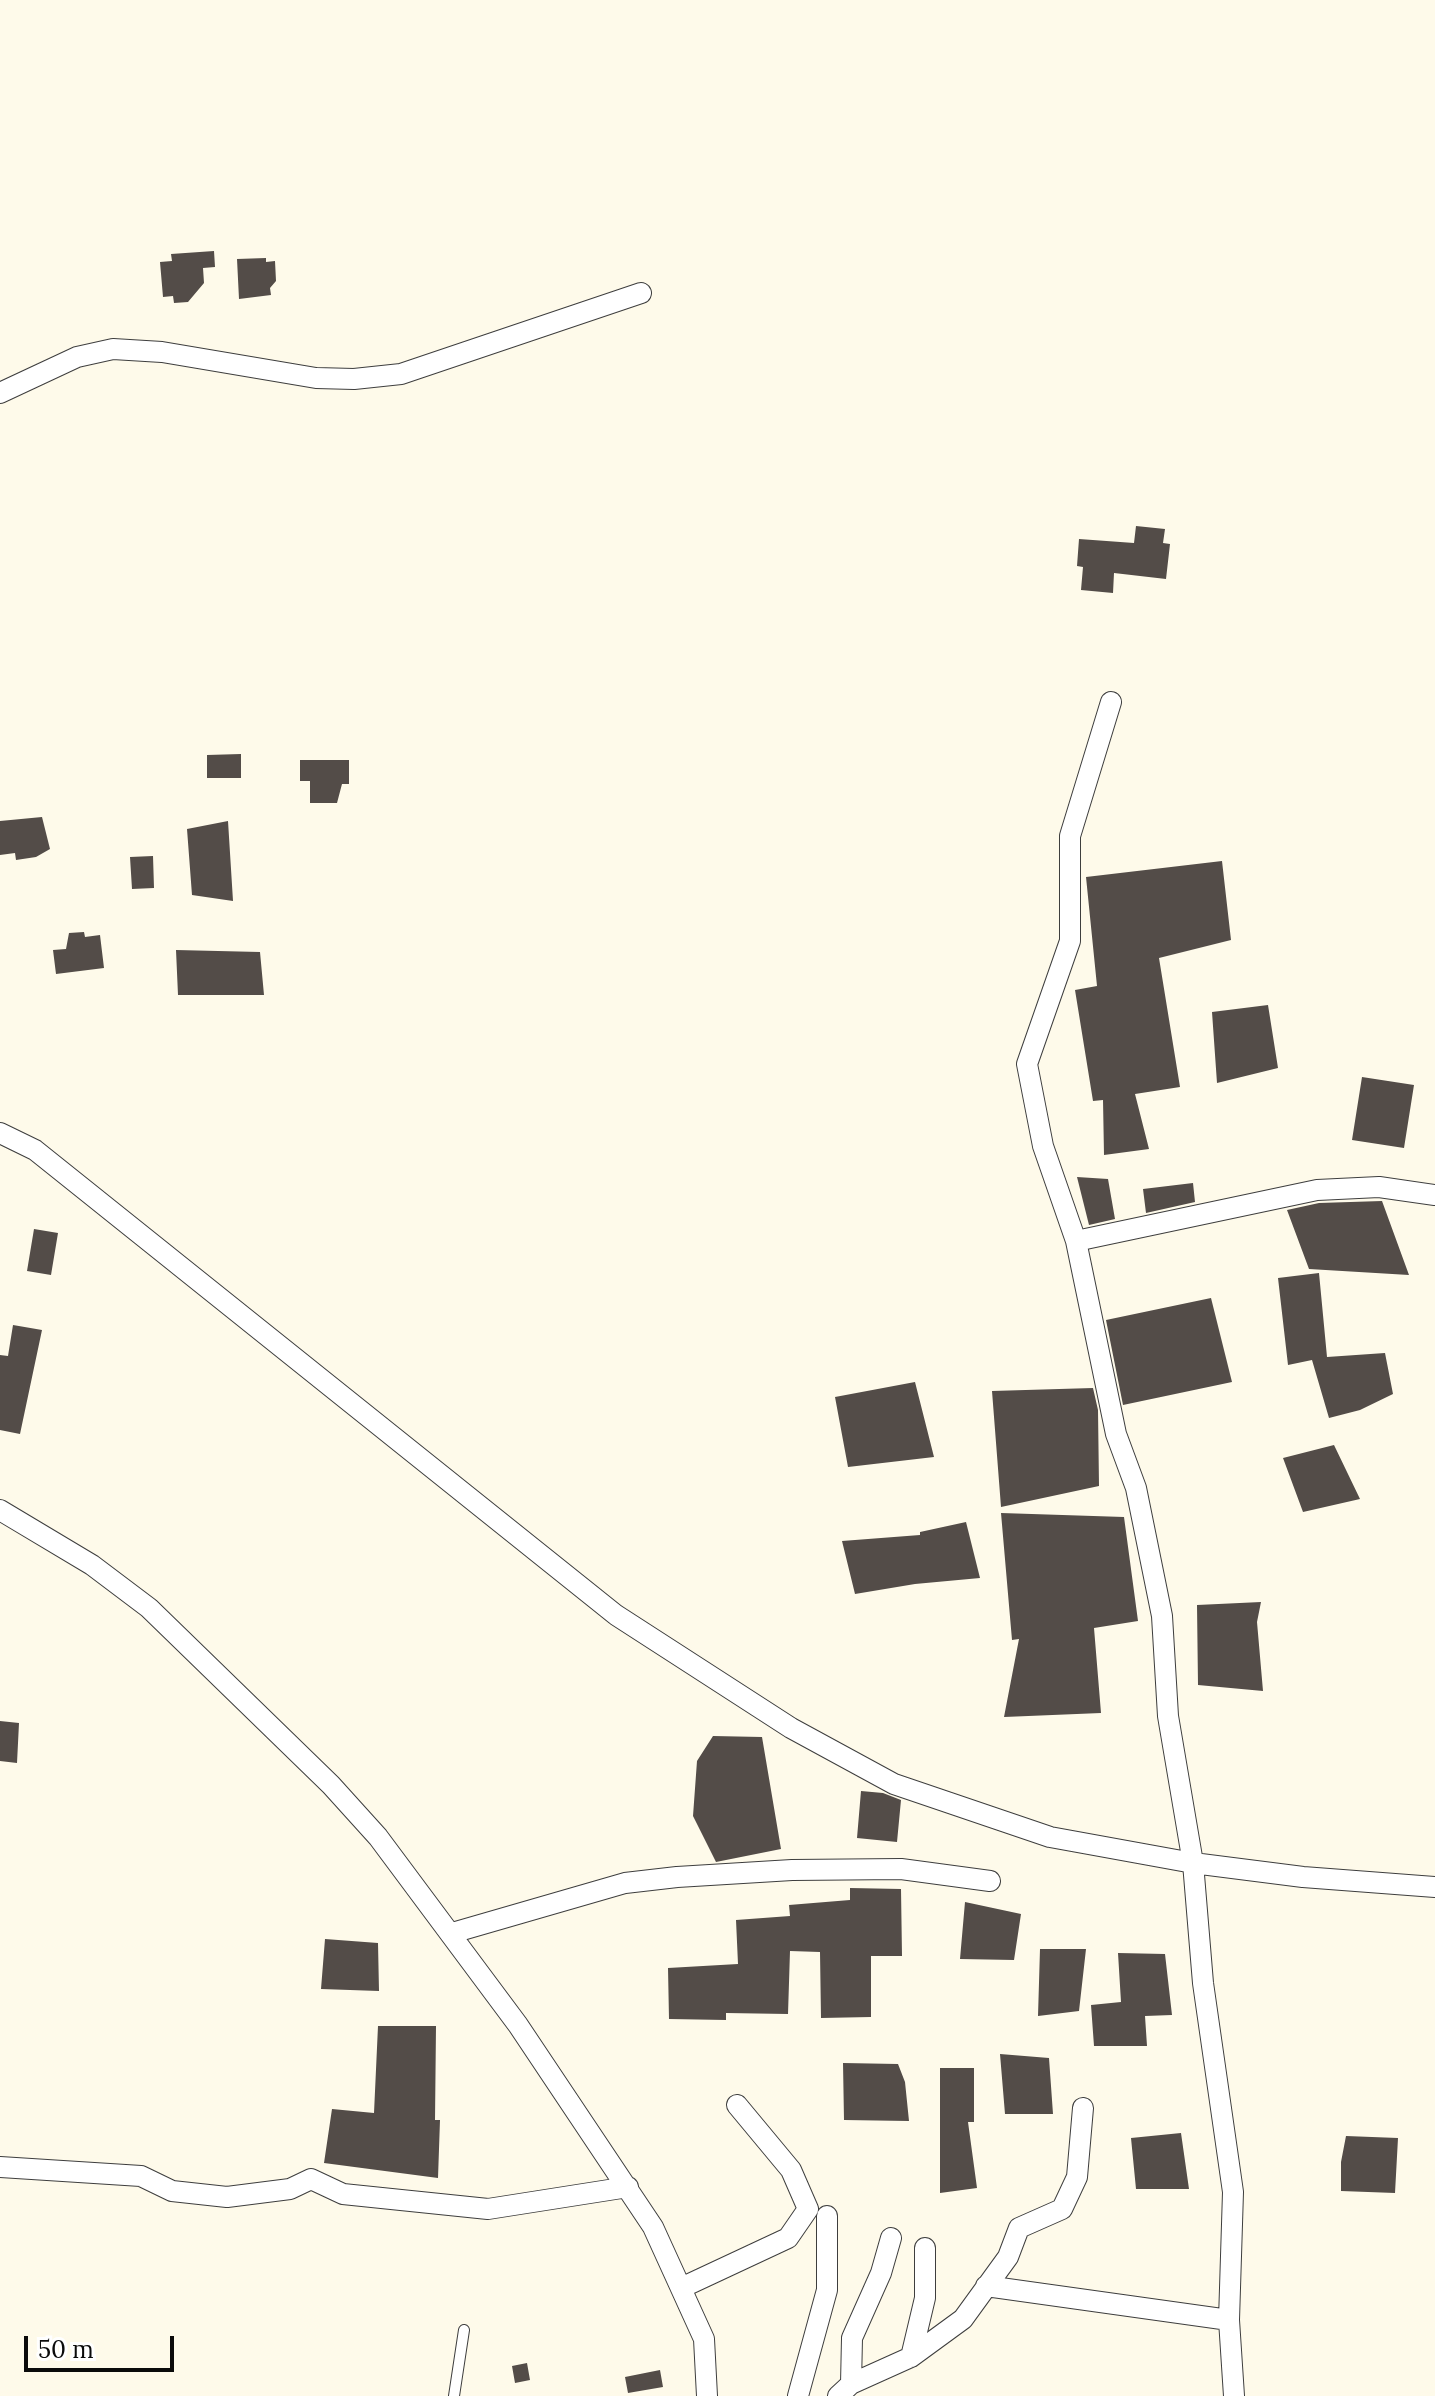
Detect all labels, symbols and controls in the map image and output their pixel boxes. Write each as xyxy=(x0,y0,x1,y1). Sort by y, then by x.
scale bar xyxy=(28,2320,178,2370)
text: 50 m xyxy=(38,2334,94,2365)

